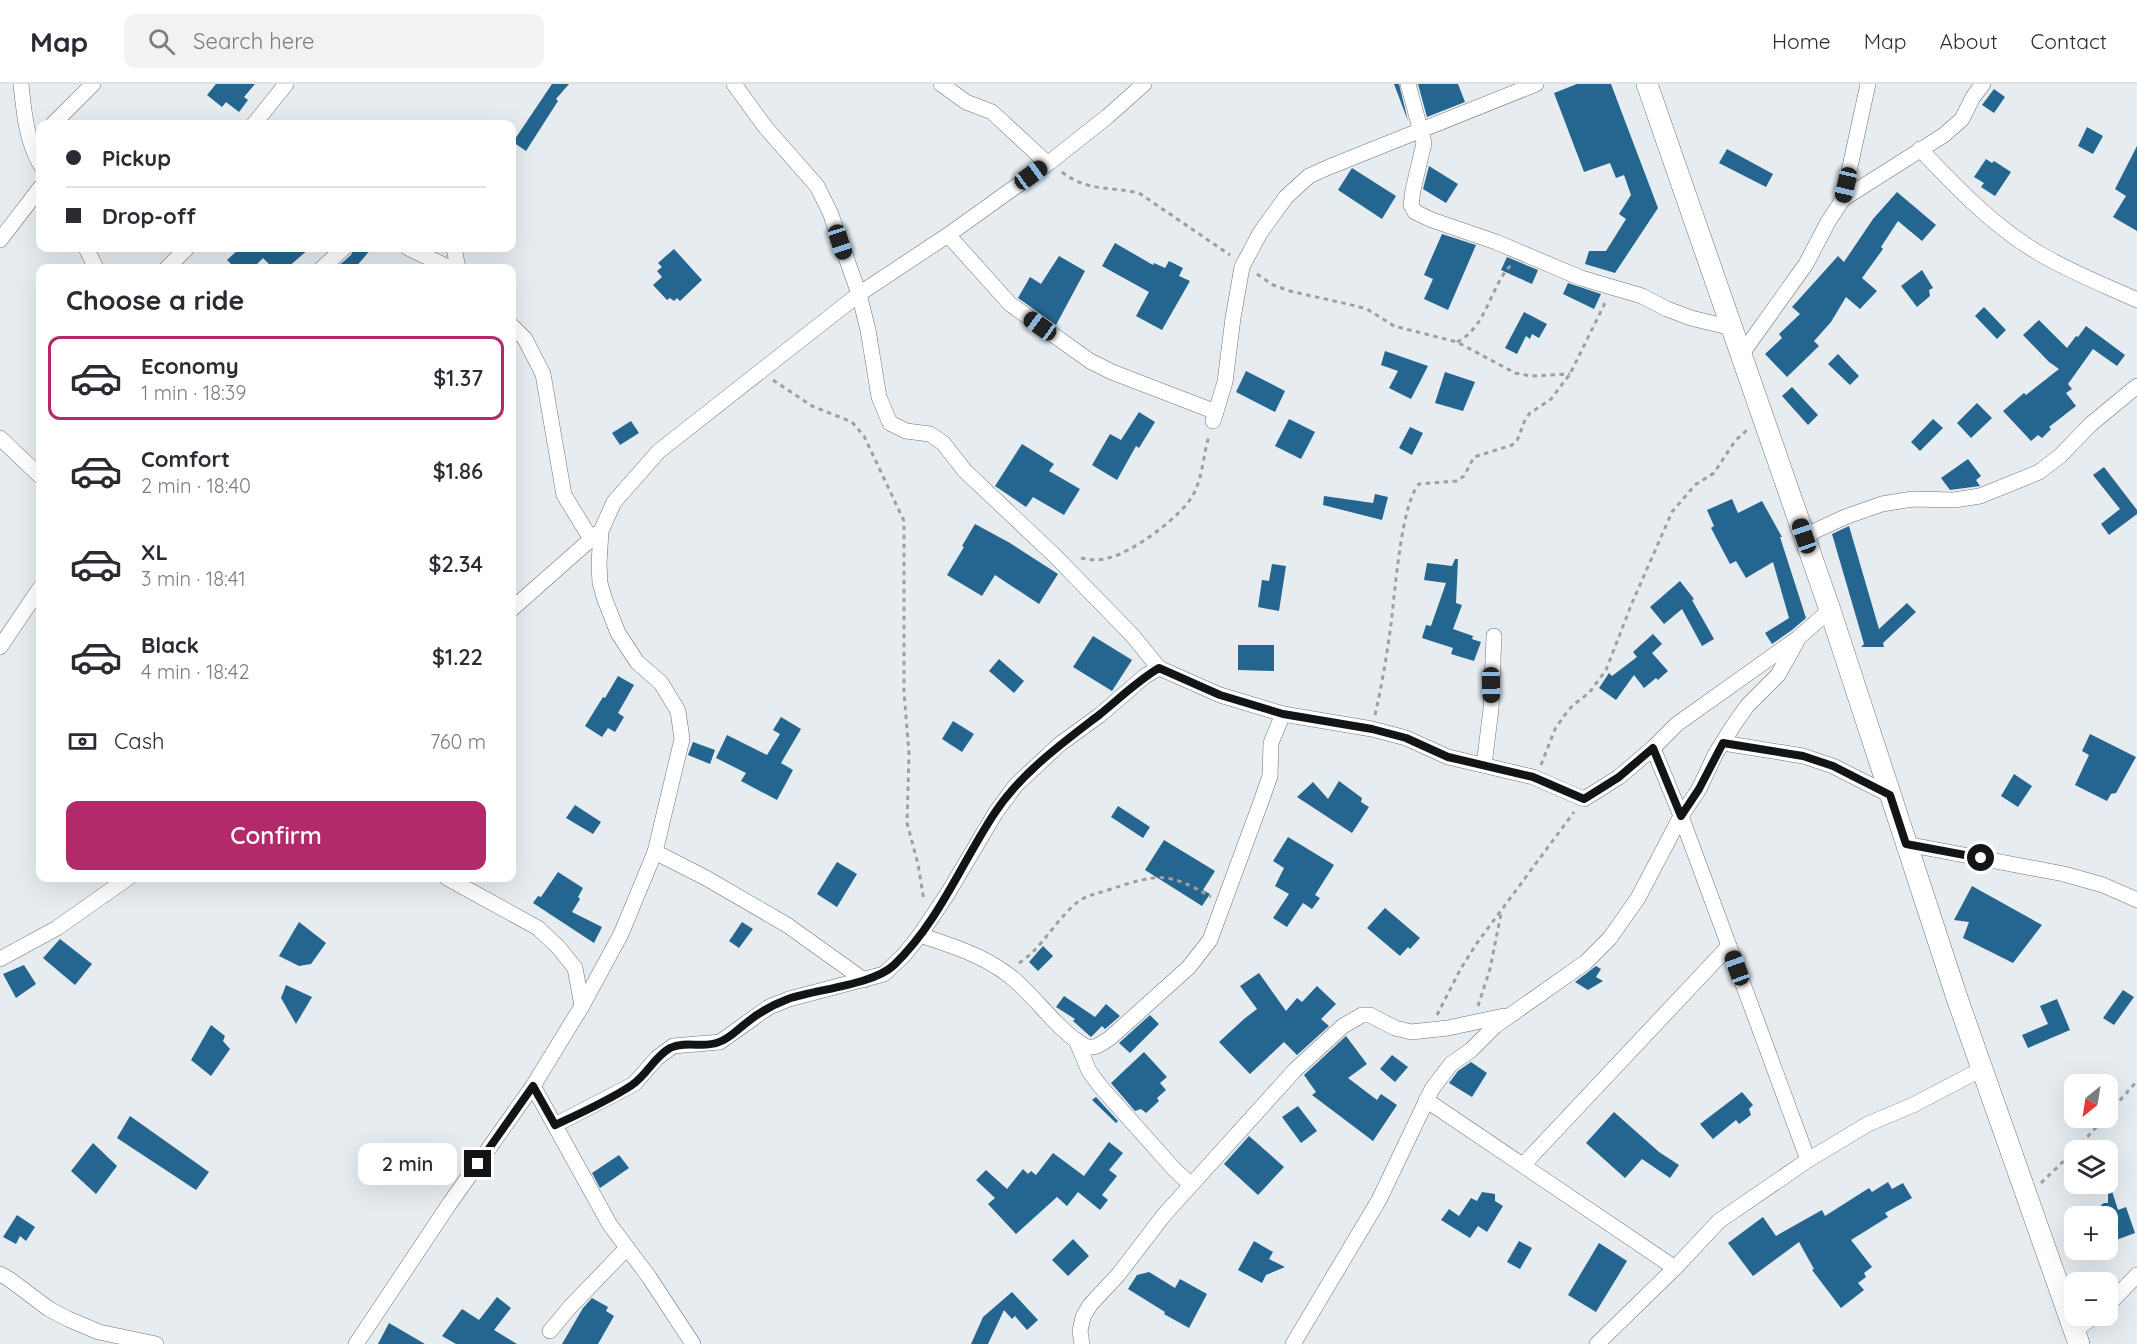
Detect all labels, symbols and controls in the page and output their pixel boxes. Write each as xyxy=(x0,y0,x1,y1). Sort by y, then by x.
search box xyxy=(124,14,544,68)
text: Map xyxy=(30,24,88,59)
icon: search xyxy=(145,25,178,58)
text: Search here xyxy=(193,27,315,55)
text: Home xyxy=(1772,28,1831,54)
text: Map xyxy=(1864,28,1907,54)
text: About xyxy=(1940,28,1998,54)
text: Contact xyxy=(2031,28,2107,54)
text: Pickup xyxy=(102,144,171,172)
car xyxy=(1011,157,1051,193)
car xyxy=(1833,165,1859,205)
text: Drop-off xyxy=(102,202,196,230)
car xyxy=(826,222,854,262)
text: Choose a ride xyxy=(66,283,244,317)
car xyxy=(1020,308,1060,344)
icon: car xyxy=(69,351,123,405)
text: Economy xyxy=(141,352,239,380)
text: $1.37 xyxy=(433,364,483,392)
text: 1 min · 18:39 xyxy=(141,380,246,405)
icon: car xyxy=(69,444,123,498)
text: Comfort xyxy=(141,445,230,473)
text: $1.86 xyxy=(433,457,483,485)
text: 2 min · 18:40 xyxy=(141,473,251,498)
car xyxy=(1790,516,1818,556)
icon: car xyxy=(69,537,123,591)
text: XL xyxy=(141,538,168,566)
text: $2.34 xyxy=(429,550,483,578)
text: 3 min · 18:41 xyxy=(141,566,246,591)
icon: car xyxy=(69,630,123,684)
text: Black xyxy=(141,631,199,659)
text: $1.22 xyxy=(432,643,483,671)
text: 4 min · 18:42 xyxy=(141,659,249,684)
car xyxy=(1482,667,1500,703)
icon: cash xyxy=(66,725,99,758)
text: Cash xyxy=(114,727,165,755)
text: 760 m xyxy=(430,729,486,754)
button: Confirm xyxy=(66,801,486,870)
route start xyxy=(1967,844,1994,871)
car xyxy=(1722,948,1752,988)
north arrow xyxy=(2064,1074,2118,1128)
map controls xyxy=(2064,1074,2118,1326)
button: layers xyxy=(2064,1140,2118,1194)
callout: 2 min xyxy=(358,1143,457,1185)
route end xyxy=(464,1150,491,1177)
text: 2 min xyxy=(382,1151,433,1176)
button: + xyxy=(2064,1206,2118,1260)
button: − xyxy=(2064,1272,2118,1326)

